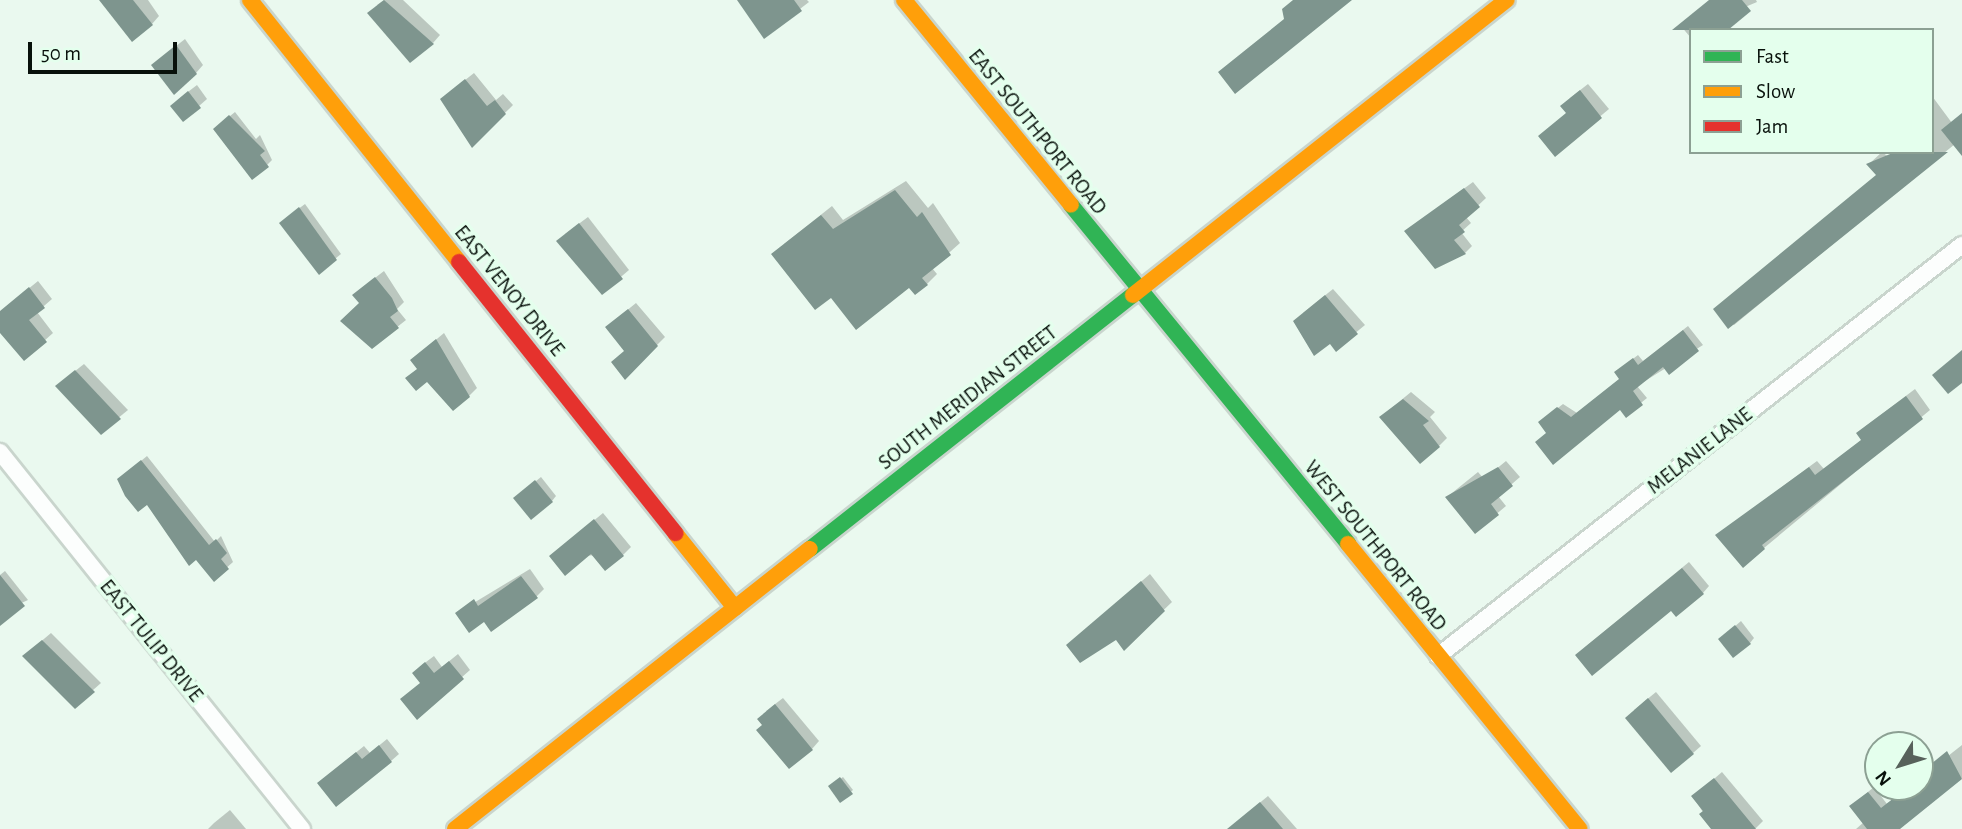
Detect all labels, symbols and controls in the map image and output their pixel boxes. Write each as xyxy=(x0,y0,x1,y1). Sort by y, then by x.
scale bar xyxy=(32,28,180,72)
legend xyxy=(1689,28,1934,154)
text: 50 m xyxy=(41,43,81,64)
street label: EAST SOUTHPORT ROAD xyxy=(962,44,1112,220)
text: Fast xyxy=(1756,46,1789,67)
text: Slow xyxy=(1756,81,1795,102)
text: Jam xyxy=(1756,116,1788,137)
street label: EAST VENOY DRIVE xyxy=(448,220,570,362)
street label: SOUTH MERIDIAN STREET xyxy=(874,320,1062,476)
street label: MELANIE LANE xyxy=(1642,402,1758,500)
street label: WEST SOUTHPORT ROAD xyxy=(1298,456,1452,636)
street label: EAST TULIP DRIVE xyxy=(94,575,208,707)
north arrow xyxy=(1864,731,1934,801)
text: N xyxy=(1872,767,1895,789)

